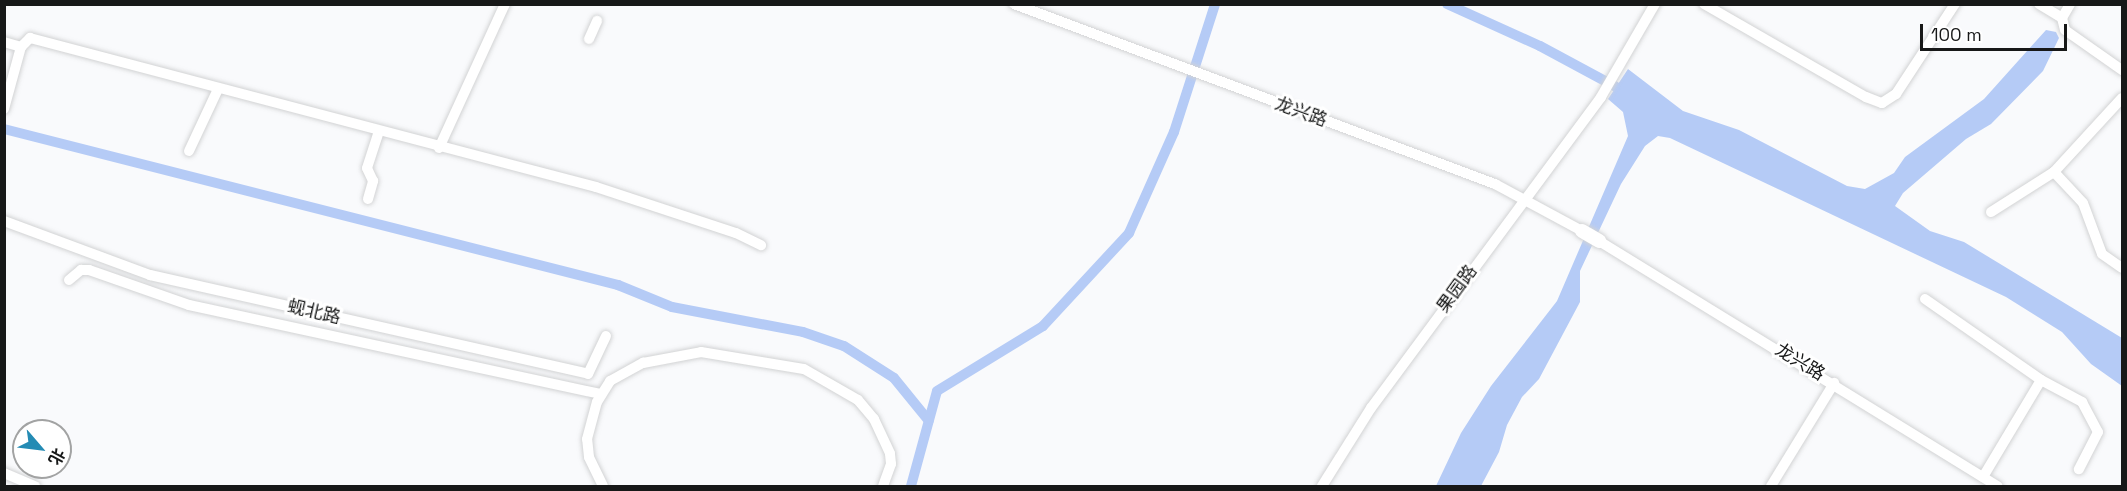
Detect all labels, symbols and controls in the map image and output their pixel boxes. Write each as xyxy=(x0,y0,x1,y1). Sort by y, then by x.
scale bar xyxy=(1923,12,2070,50)
text: 100 m xyxy=(1931,23,1982,46)
street label: 龙兴路 xyxy=(1272,93,1330,131)
street label: 果园路 xyxy=(1432,261,1482,317)
street label: 蚬北路 xyxy=(285,295,343,329)
street label: 龙兴路 xyxy=(1771,339,1829,385)
north arrow xyxy=(12,419,72,479)
text: 北 xyxy=(44,445,70,469)

